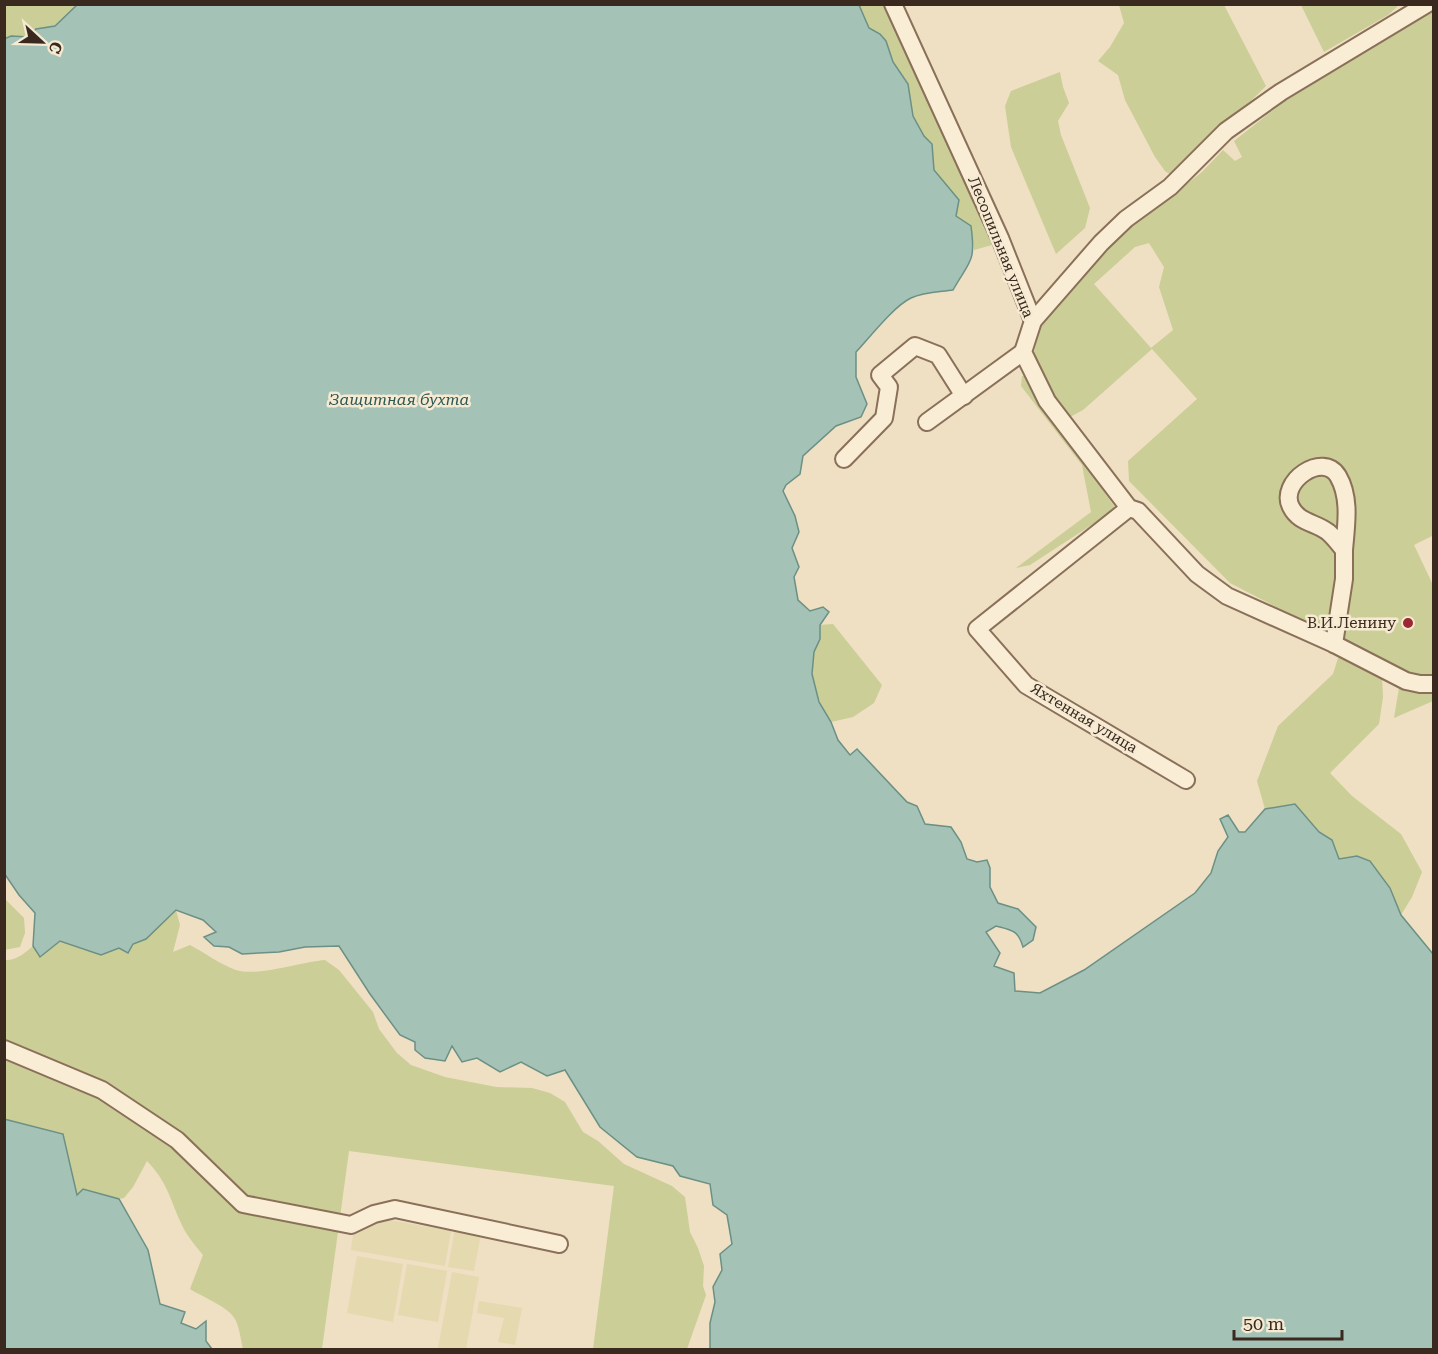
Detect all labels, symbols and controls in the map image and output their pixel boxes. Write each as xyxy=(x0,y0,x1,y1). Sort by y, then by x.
north arrow xyxy=(12,12,72,72)
text: С xyxy=(45,39,66,56)
street label: Лесопильная улица xyxy=(964,174,1038,320)
water label: Защитная бухта xyxy=(329,390,470,409)
place label: В.И.Ленину xyxy=(1307,614,1396,632)
marker: В.И.Ленину xyxy=(1401,616,1415,630)
street label: Яхтенная улица xyxy=(1027,679,1141,757)
scale bar xyxy=(1234,1303,1342,1341)
text: 50 m xyxy=(1243,1313,1284,1334)

